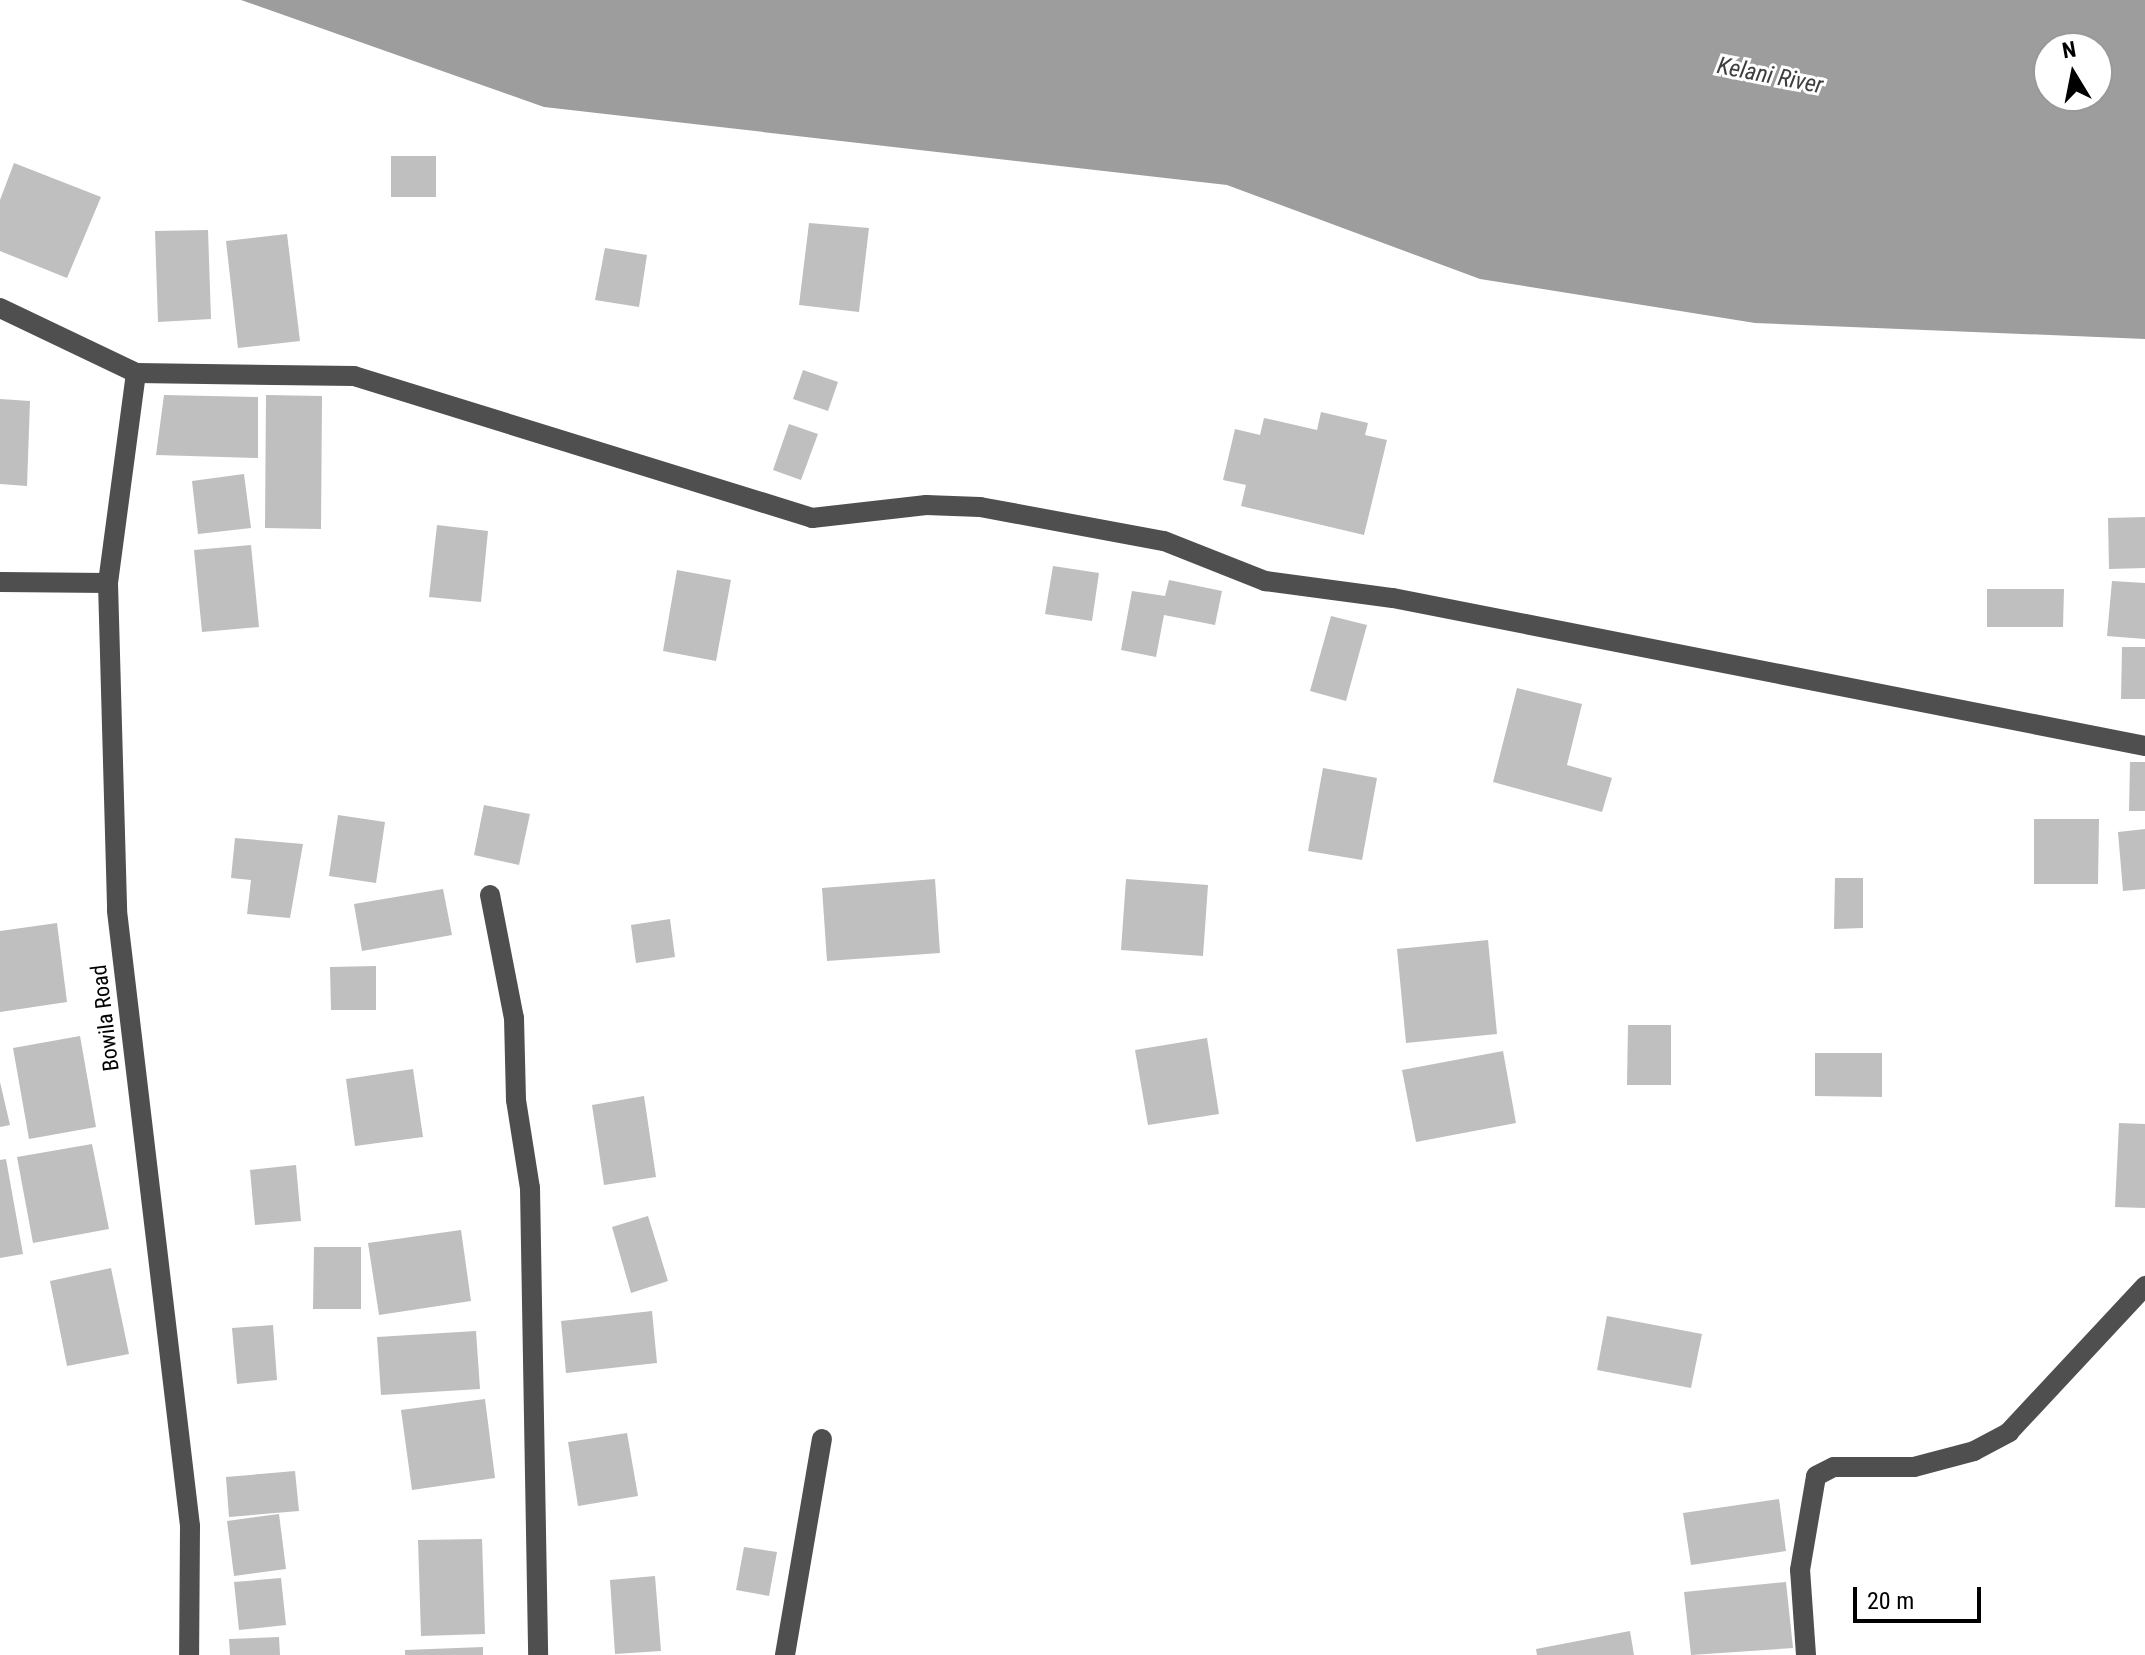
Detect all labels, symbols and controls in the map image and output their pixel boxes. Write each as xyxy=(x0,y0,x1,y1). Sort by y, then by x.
north arrow xyxy=(2033,32,2113,112)
text: N xyxy=(2060,36,2078,63)
water label: Kelani River xyxy=(1715,52,1825,100)
street label: Bowila Road xyxy=(85,963,125,1073)
scale bar xyxy=(1857,1571,1985,1621)
text: 20 m xyxy=(1867,1587,1914,1615)

